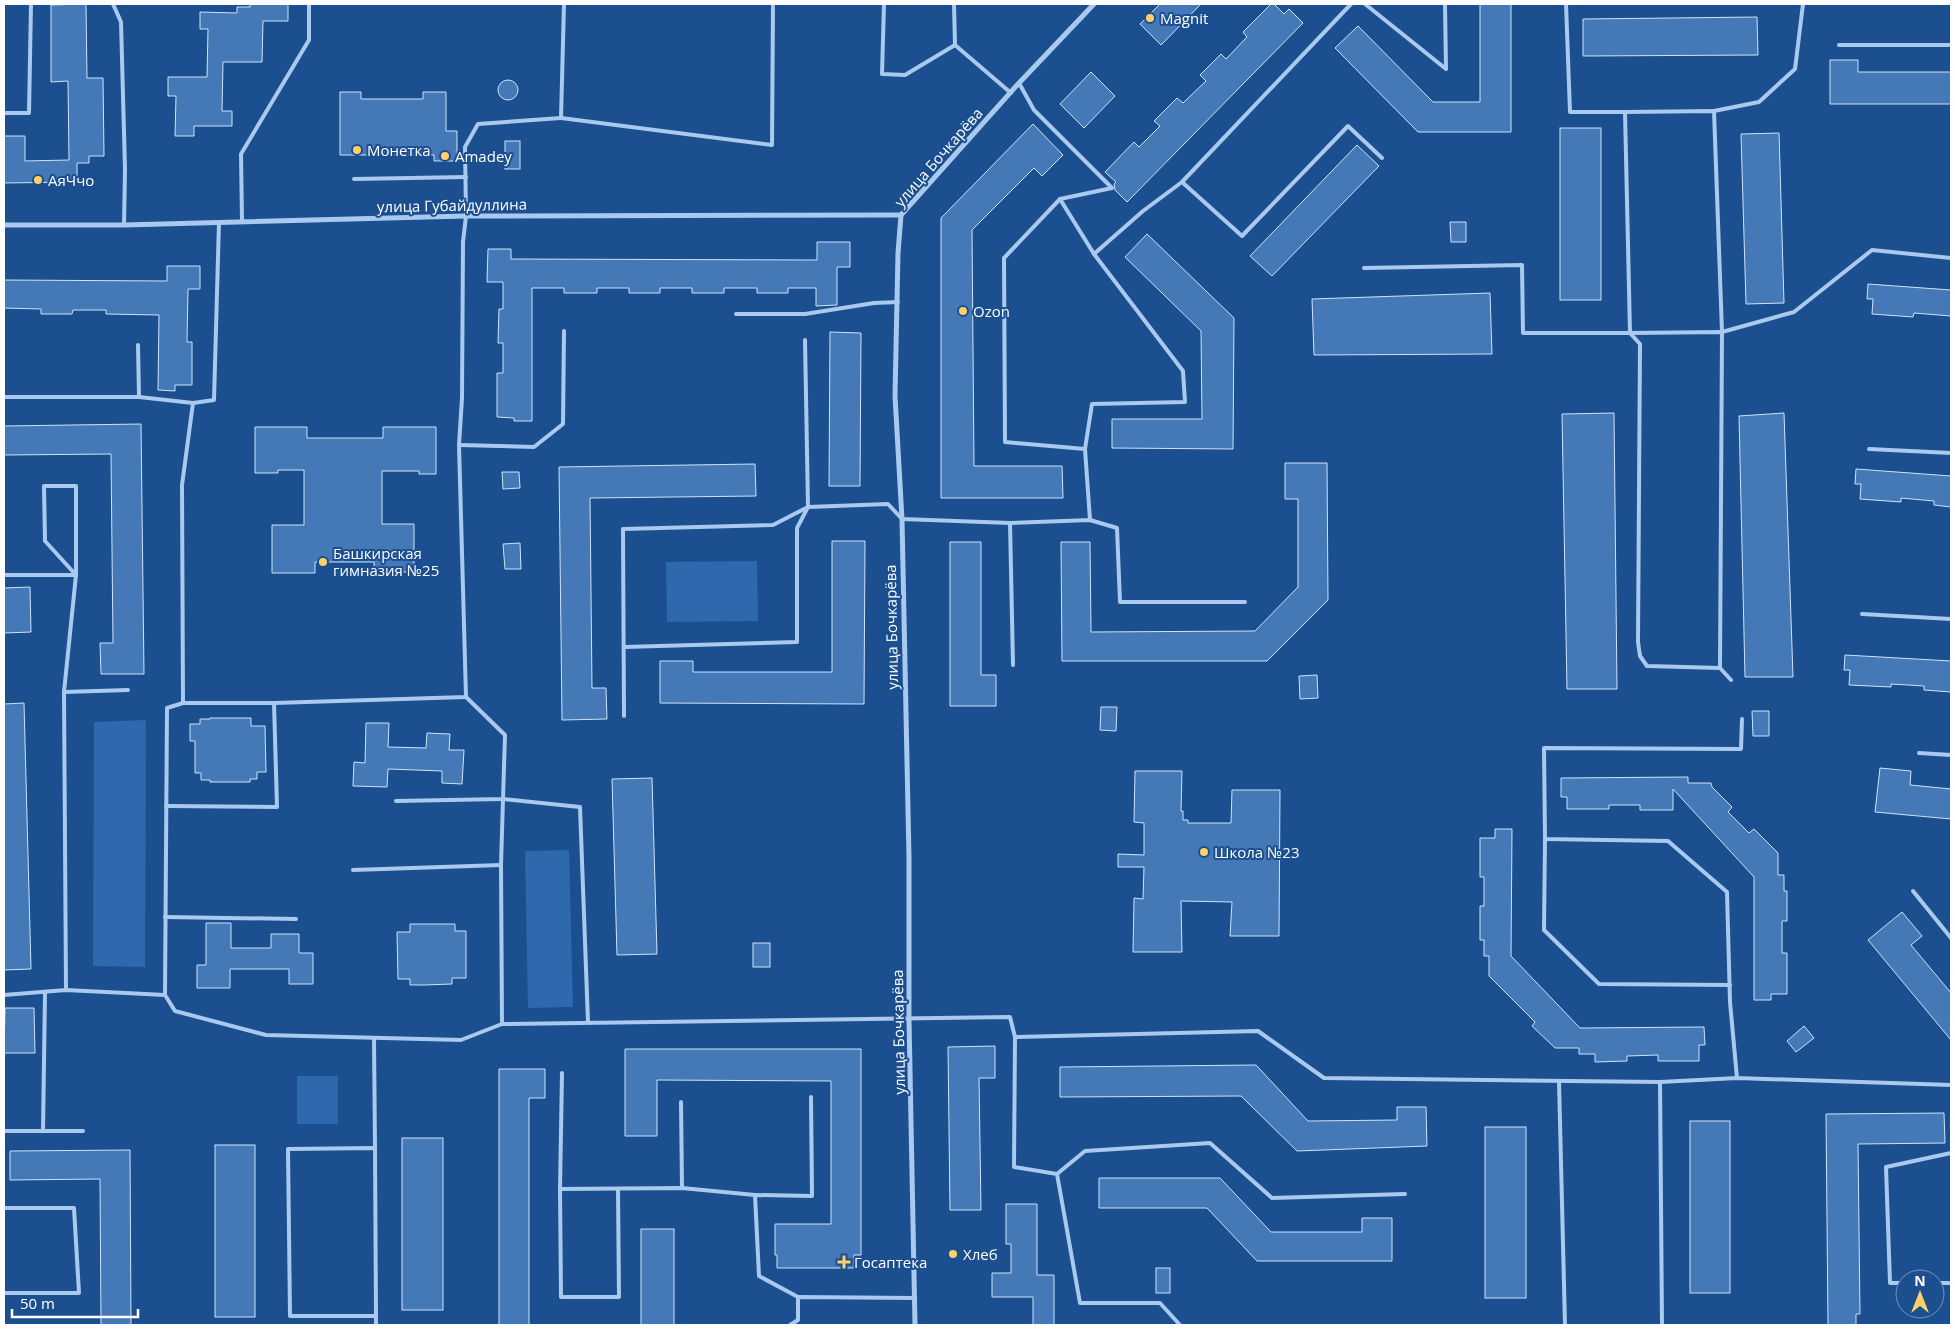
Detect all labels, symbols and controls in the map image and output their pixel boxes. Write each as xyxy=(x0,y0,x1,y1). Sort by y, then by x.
place label: Magnit xyxy=(1160,8,1208,28)
marker: Magnit xyxy=(1144,12,1156,24)
street label: улица Бочкарёва xyxy=(889,103,987,211)
place label: Монетка xyxy=(367,140,431,160)
marker: Монетка xyxy=(351,144,363,156)
place label: Amadey xyxy=(455,146,512,166)
marker: Amadey xyxy=(439,150,451,162)
place label: АяЧчо xyxy=(48,170,94,190)
marker: АяЧчо xyxy=(32,174,44,186)
street label: улица Губайдуллина xyxy=(377,194,527,216)
place label: Ozon xyxy=(973,301,1010,321)
marker: Ozon xyxy=(957,305,969,317)
place label: Башкирская гимназия №25 xyxy=(333,543,439,580)
marker: Башкирская гимназия №25 xyxy=(317,556,329,568)
street label: улица Бочкарёва xyxy=(880,564,902,690)
place label: Школа №23 xyxy=(1214,842,1300,862)
marker: Школа №23 xyxy=(1198,846,1210,858)
street label: улица Бочкарёва xyxy=(887,969,909,1095)
place label: Хлеб xyxy=(963,1244,998,1264)
marker: Хлеб xyxy=(947,1248,959,1260)
place label: Госаптека xyxy=(854,1252,927,1272)
marker: Госаптека xyxy=(838,1256,850,1268)
north arrow xyxy=(1895,1269,1945,1319)
text: N xyxy=(1914,1271,1926,1290)
scale bar xyxy=(12,1286,139,1318)
text: 50 m xyxy=(20,1293,55,1313)

